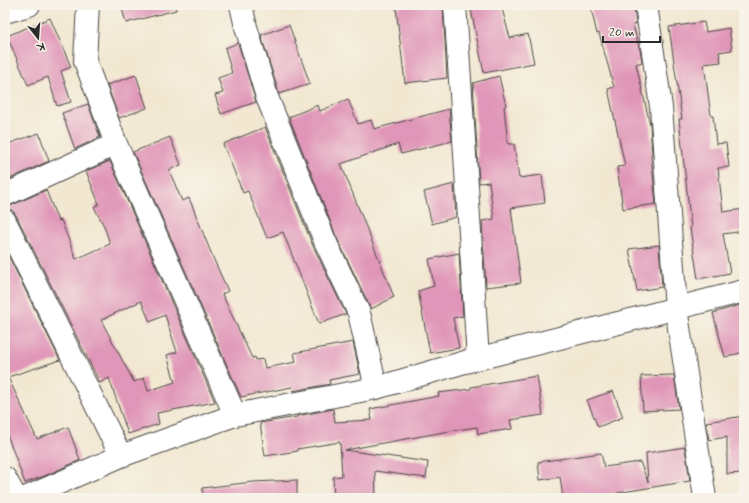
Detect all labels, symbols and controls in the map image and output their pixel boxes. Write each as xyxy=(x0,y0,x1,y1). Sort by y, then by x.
north arrow xyxy=(18,18,58,58)
scale bar xyxy=(603,18,660,44)
text: 20 m xyxy=(609,25,635,41)
text: K xyxy=(35,39,46,55)

